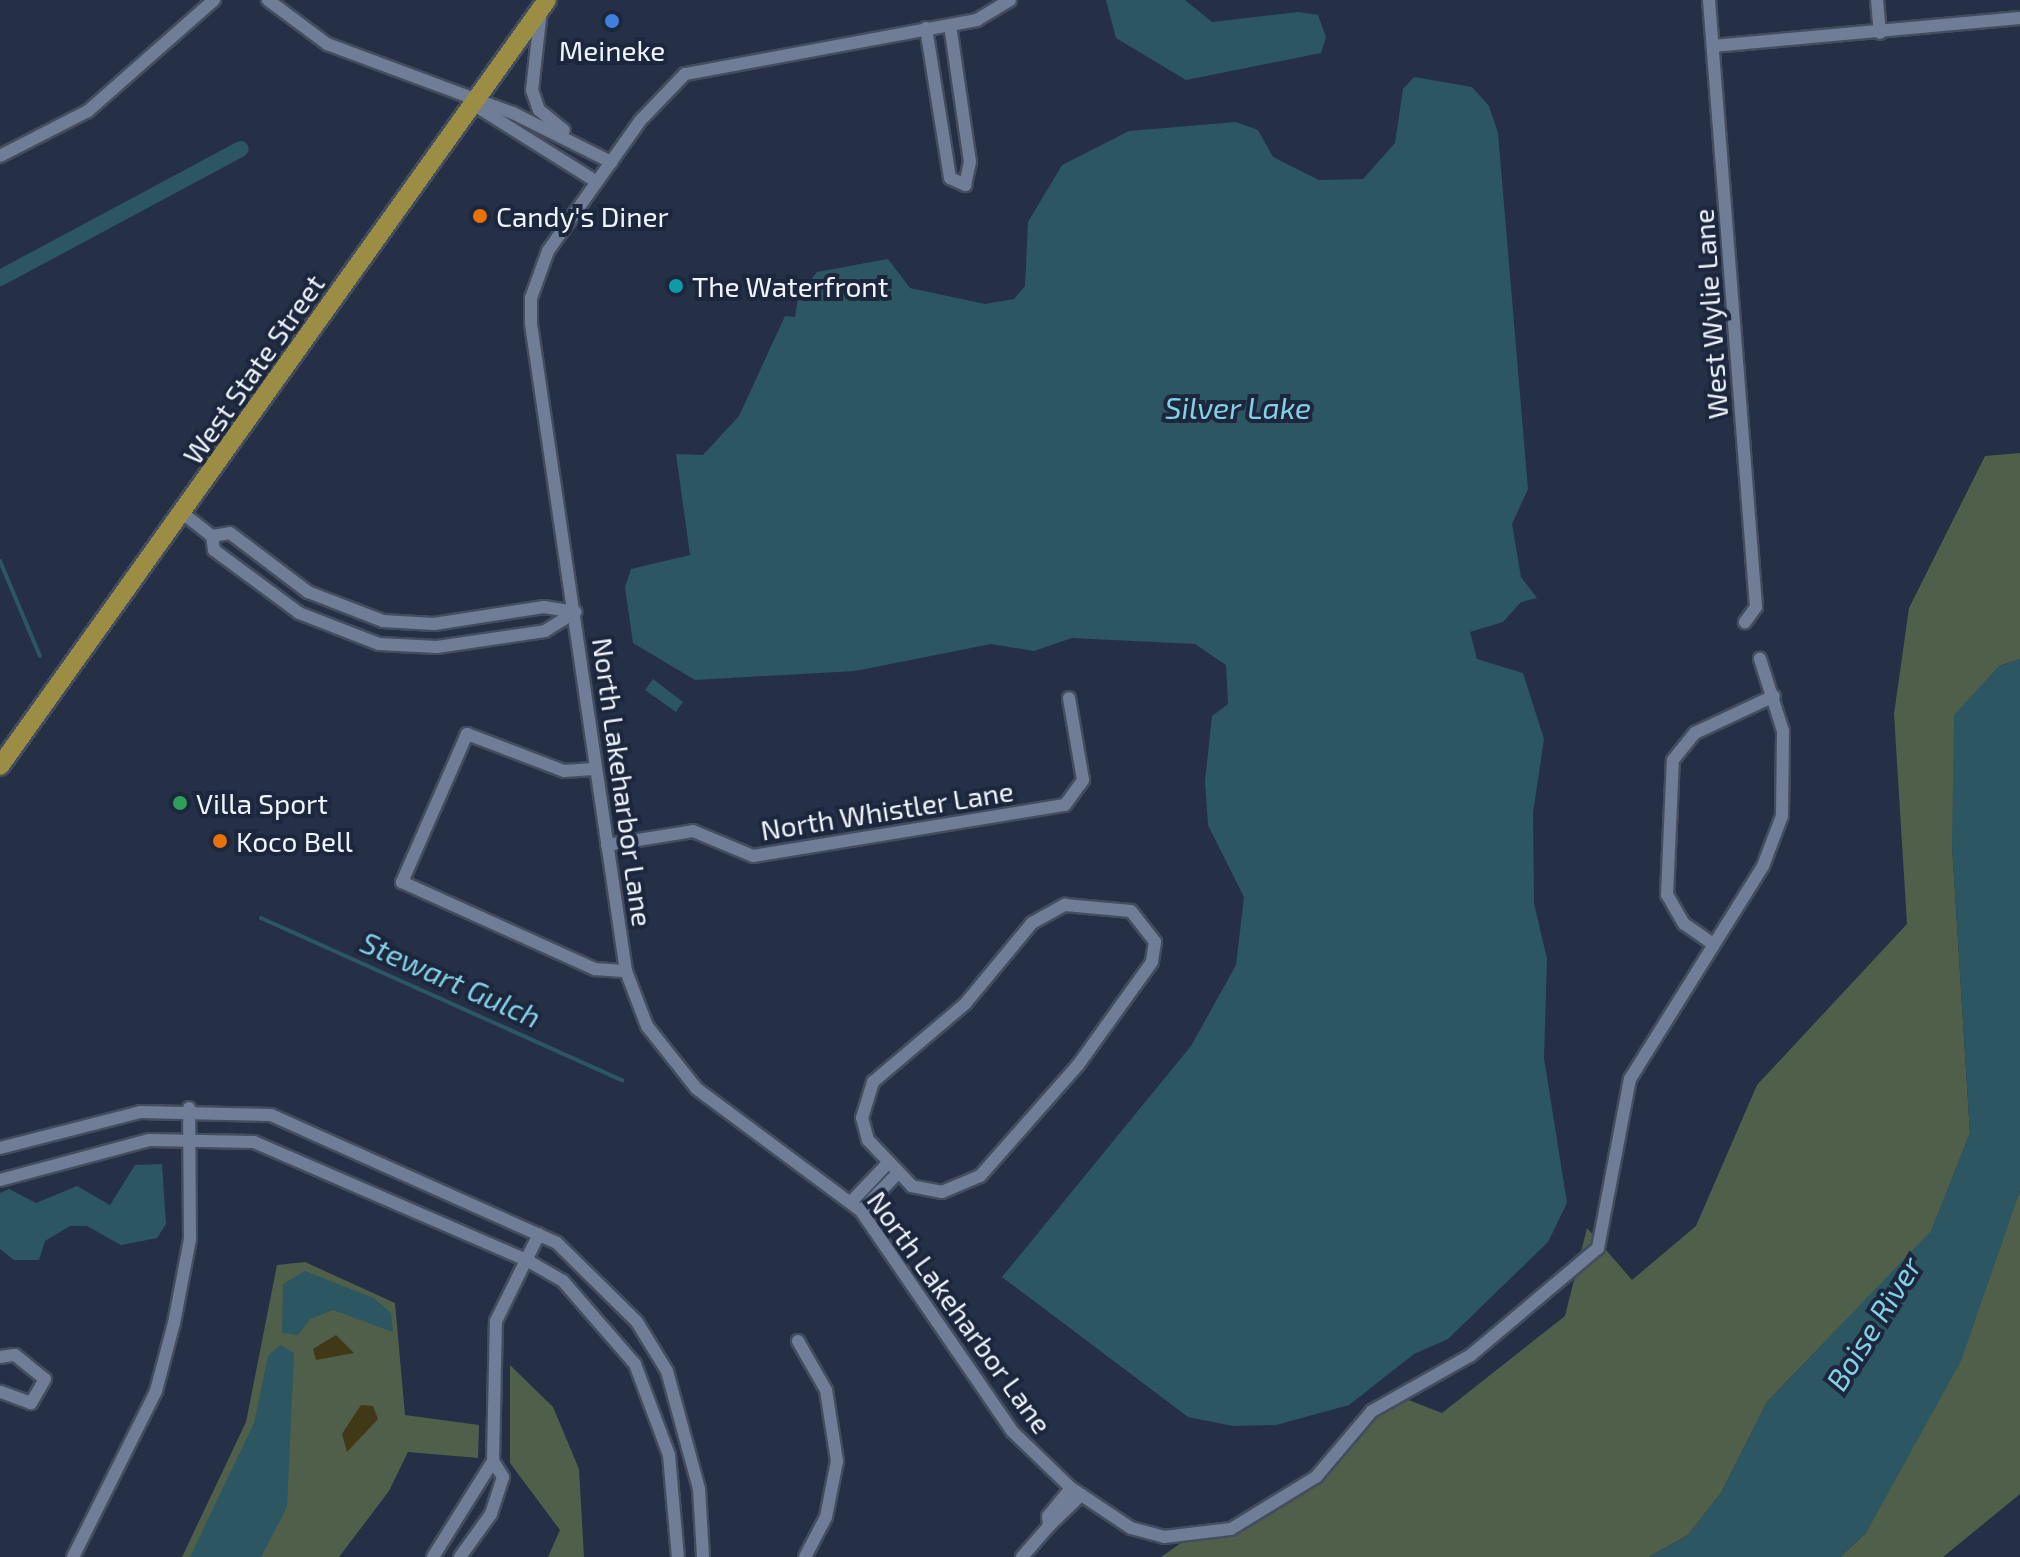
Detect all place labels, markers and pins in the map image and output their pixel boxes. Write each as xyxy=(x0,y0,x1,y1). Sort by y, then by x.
marker: Meineke xyxy=(603,12,621,30)
place label: Meineke xyxy=(559,33,665,67)
place label: Candy's Diner xyxy=(496,199,669,233)
marker: Candy's Diner xyxy=(471,207,489,225)
place label: The Waterfront xyxy=(692,269,889,303)
marker: The Waterfront xyxy=(667,277,685,295)
place label: Villa Sport xyxy=(196,786,328,820)
marker: Villa Sport xyxy=(171,794,189,812)
place label: Koco Bell xyxy=(236,824,353,858)
marker: Koco Bell xyxy=(211,832,229,850)

